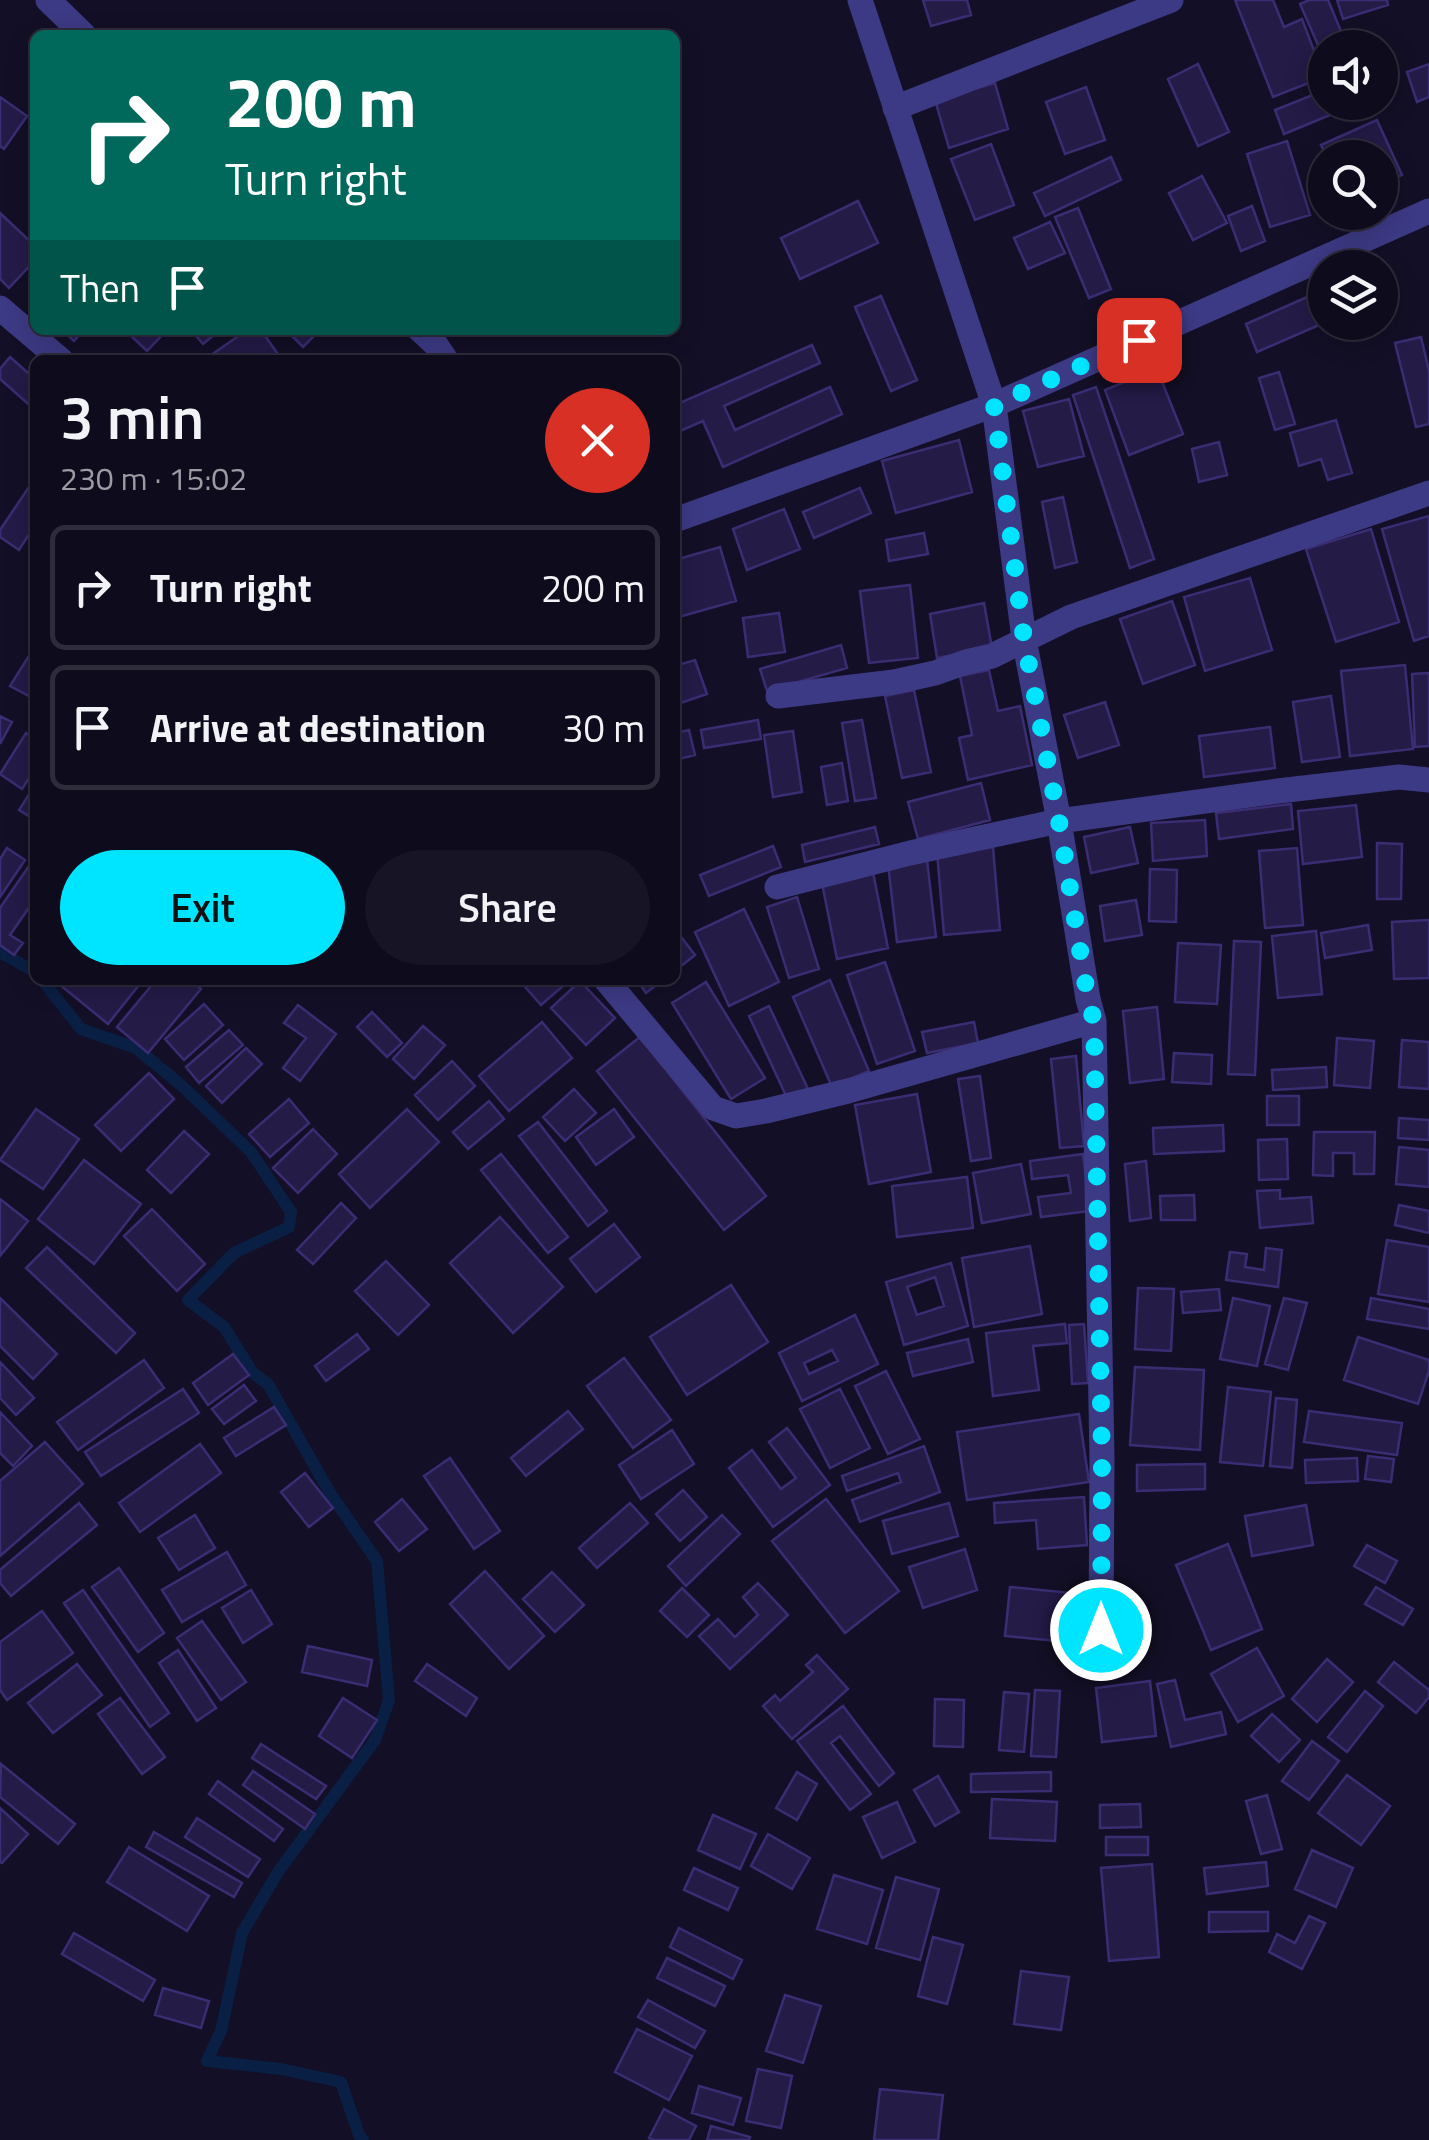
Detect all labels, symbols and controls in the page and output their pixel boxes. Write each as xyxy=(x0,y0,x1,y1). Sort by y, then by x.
map controls xyxy=(1308,30,1398,340)
button: sound xyxy=(1308,30,1398,120)
text: 200 m xyxy=(225,48,417,154)
icon: right xyxy=(60,70,190,200)
button: search xyxy=(1308,140,1398,230)
text: Turn right xyxy=(225,144,407,212)
button: layers xyxy=(1308,250,1398,340)
text: Then xyxy=(60,259,140,317)
icon: arrive xyxy=(160,260,215,315)
pin xyxy=(1097,298,1182,383)
icon: arrive xyxy=(1112,313,1167,368)
text: 3 min xyxy=(60,371,204,462)
button: close xyxy=(545,388,650,493)
text: 230 m · 15:02 xyxy=(60,454,247,502)
text: Turn right xyxy=(150,559,312,617)
text: 200 m xyxy=(541,559,645,617)
icon: right xyxy=(65,560,120,615)
text: Arrive at destination xyxy=(150,699,486,757)
text: 30 m xyxy=(562,699,645,757)
icon: arrive xyxy=(65,700,120,755)
button: Exit xyxy=(60,850,345,965)
button: Share xyxy=(365,850,650,965)
position arrow xyxy=(1049,1578,1153,1682)

